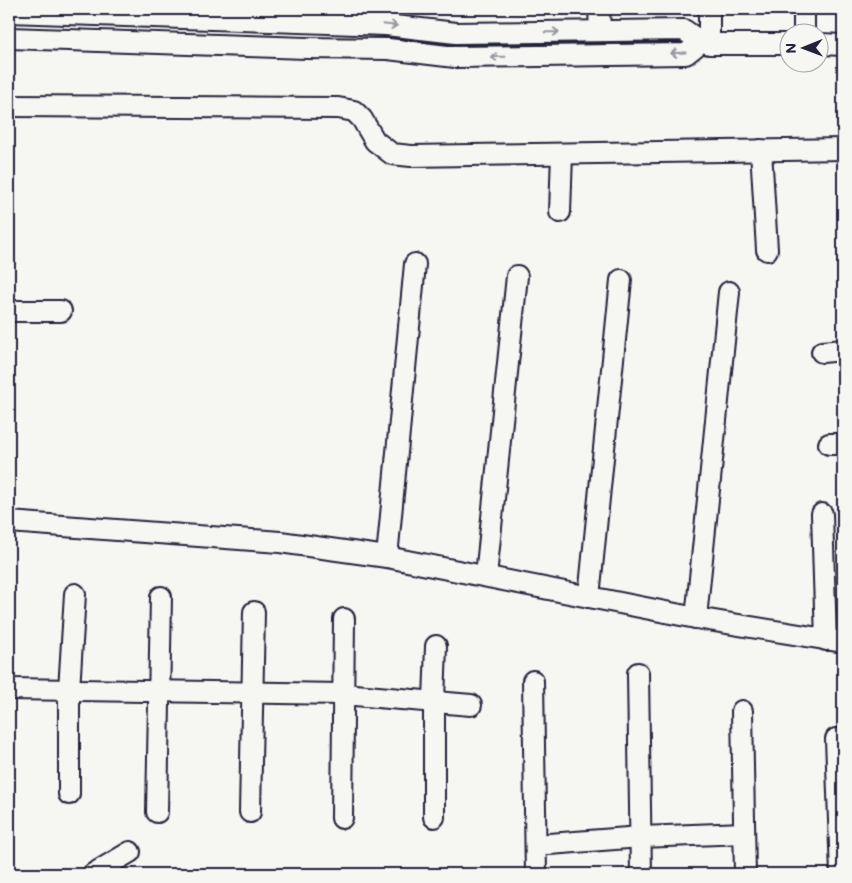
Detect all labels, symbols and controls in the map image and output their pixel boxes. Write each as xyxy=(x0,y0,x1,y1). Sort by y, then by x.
one-way arrow xyxy=(381,20,397,30)
north arrow xyxy=(780,22,830,72)
one-way arrow xyxy=(543,27,559,37)
text: N xyxy=(781,43,800,54)
one-way arrow xyxy=(670,49,686,58)
one-way arrow xyxy=(490,52,506,61)

